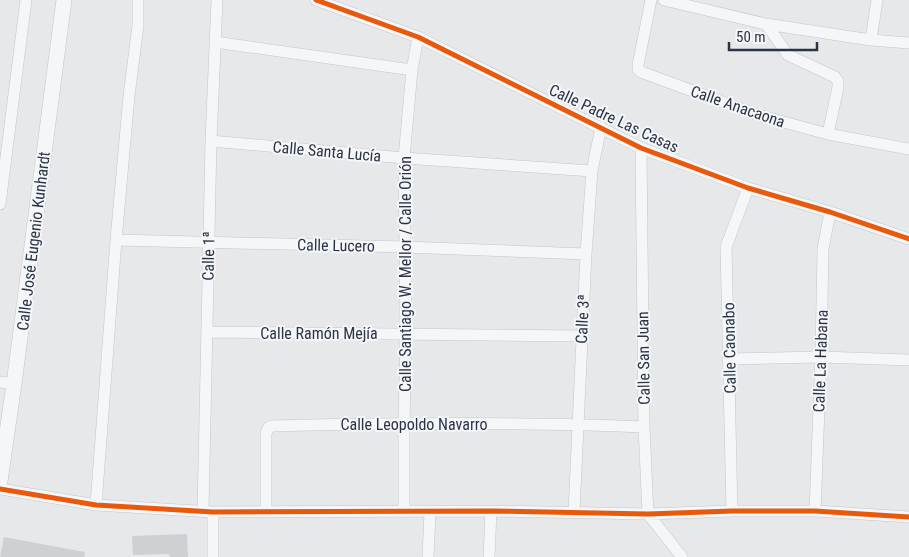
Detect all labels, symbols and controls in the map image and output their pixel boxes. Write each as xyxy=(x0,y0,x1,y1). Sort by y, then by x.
scale bar xyxy=(729,20,816,52)
text: 50 m xyxy=(736,28,766,46)
street label: Calle Padre Las Casas xyxy=(546,80,682,157)
street label: Calle Anacaona xyxy=(688,81,787,131)
street label: Calle Santa Lucía xyxy=(272,137,382,166)
street label: Calle José Eugenio Kunhardt xyxy=(13,150,54,332)
street label: Calle Santiago W. Mellor / Calle Orión xyxy=(396,156,415,392)
street label: Calle 1ª xyxy=(199,231,218,281)
street label: Calle Lucero xyxy=(297,235,375,256)
street label: Calle 3ª xyxy=(572,294,593,344)
street label: Calle Caonabo xyxy=(719,302,740,394)
street label: Calle La Habana xyxy=(809,309,832,413)
street label: Calle San Juan xyxy=(633,311,654,405)
street label: Calle Ramón Mejía xyxy=(260,324,378,343)
street label: Calle Leopoldo Navarro xyxy=(340,415,488,434)

